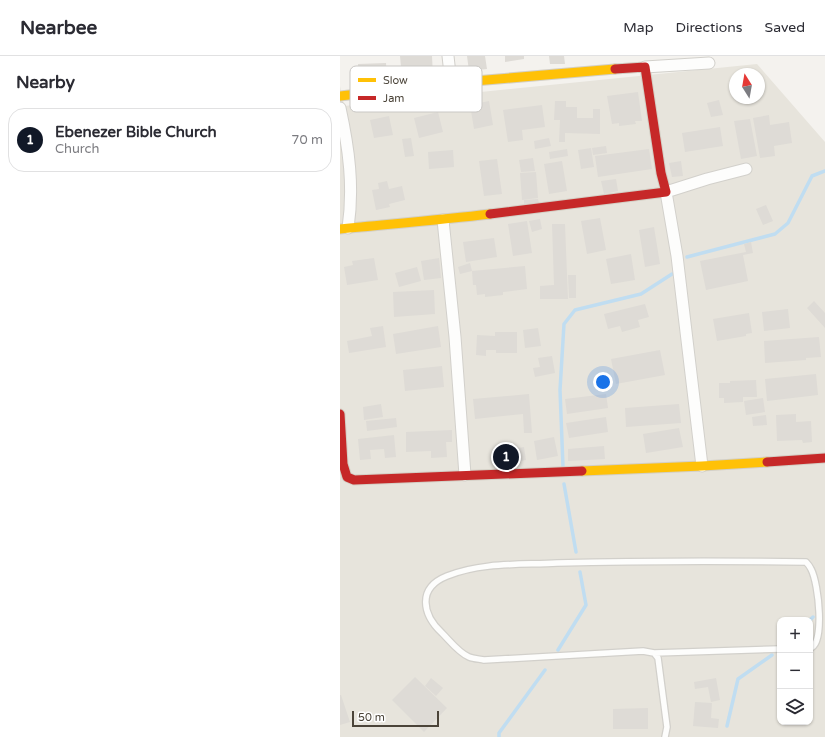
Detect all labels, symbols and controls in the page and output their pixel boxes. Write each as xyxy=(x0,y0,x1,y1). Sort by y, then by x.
text: Nearbee xyxy=(20,17,97,39)
text: Map xyxy=(623,19,654,36)
text: Directions xyxy=(676,19,743,36)
text: Saved xyxy=(765,19,805,36)
legend xyxy=(350,66,482,112)
north arrow xyxy=(729,68,765,104)
text: Nearby xyxy=(16,72,75,93)
text: Slow xyxy=(383,74,408,87)
text: Jam xyxy=(383,92,404,105)
text: Ebenezer Bible Church xyxy=(55,123,217,141)
text: 1 xyxy=(26,132,34,148)
text: 70 m xyxy=(291,132,323,148)
text: Church xyxy=(55,141,99,157)
your location xyxy=(593,372,613,392)
pin: 1 xyxy=(493,442,519,472)
map controls xyxy=(777,617,813,725)
button: + xyxy=(777,617,813,653)
button: − xyxy=(777,653,813,689)
button: layers xyxy=(777,689,813,725)
scale bar xyxy=(352,709,439,728)
text: 50 m xyxy=(358,711,385,724)

